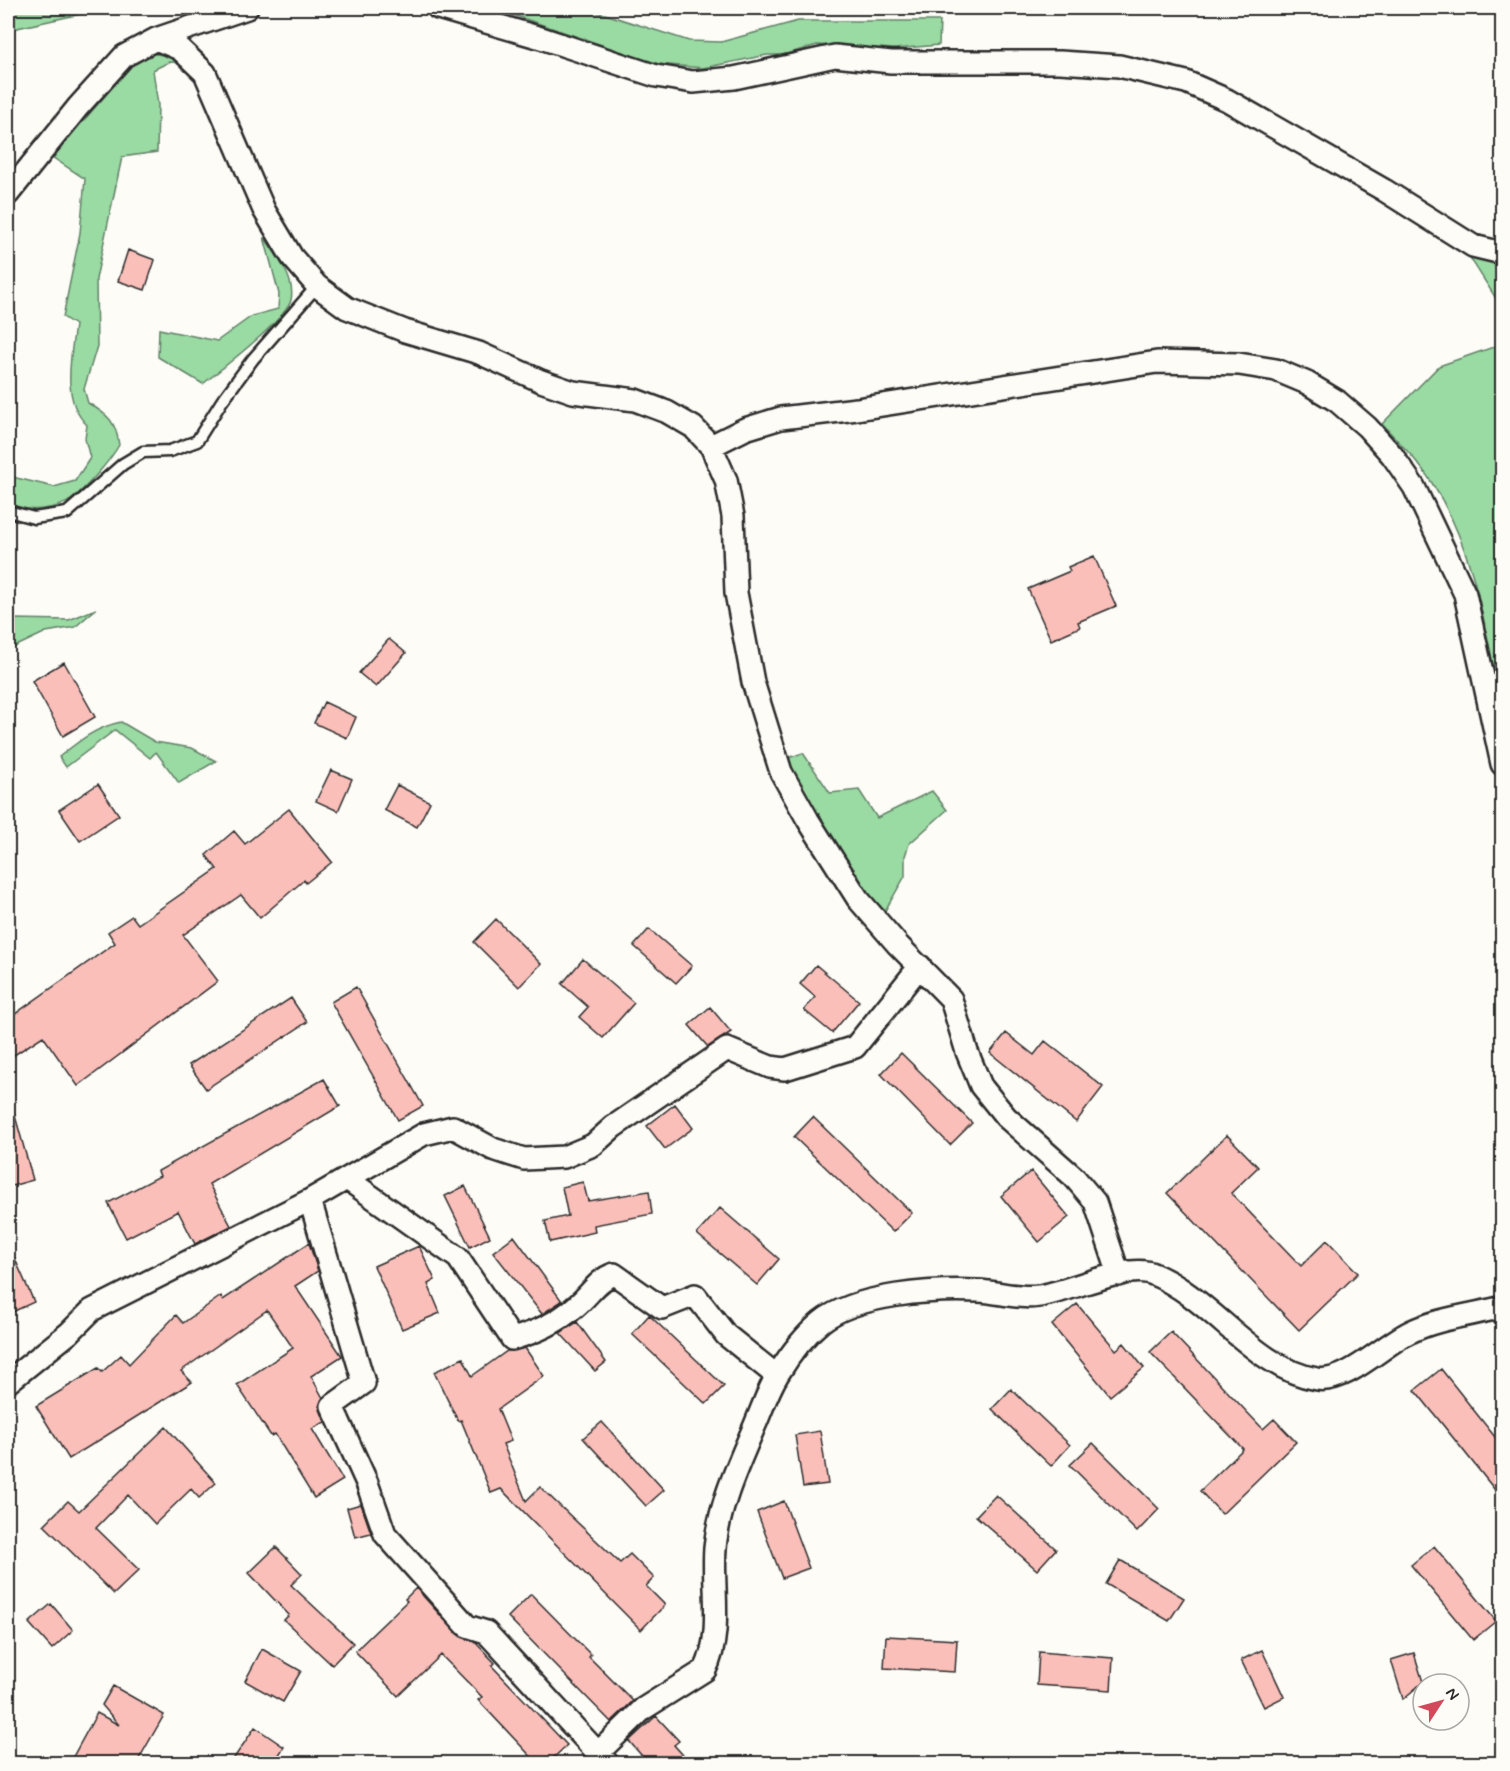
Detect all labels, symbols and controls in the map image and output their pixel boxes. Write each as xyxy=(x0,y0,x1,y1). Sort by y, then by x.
north arrow xyxy=(1411,1672,1471,1732)
text: N xyxy=(1440,1684,1464,1705)

